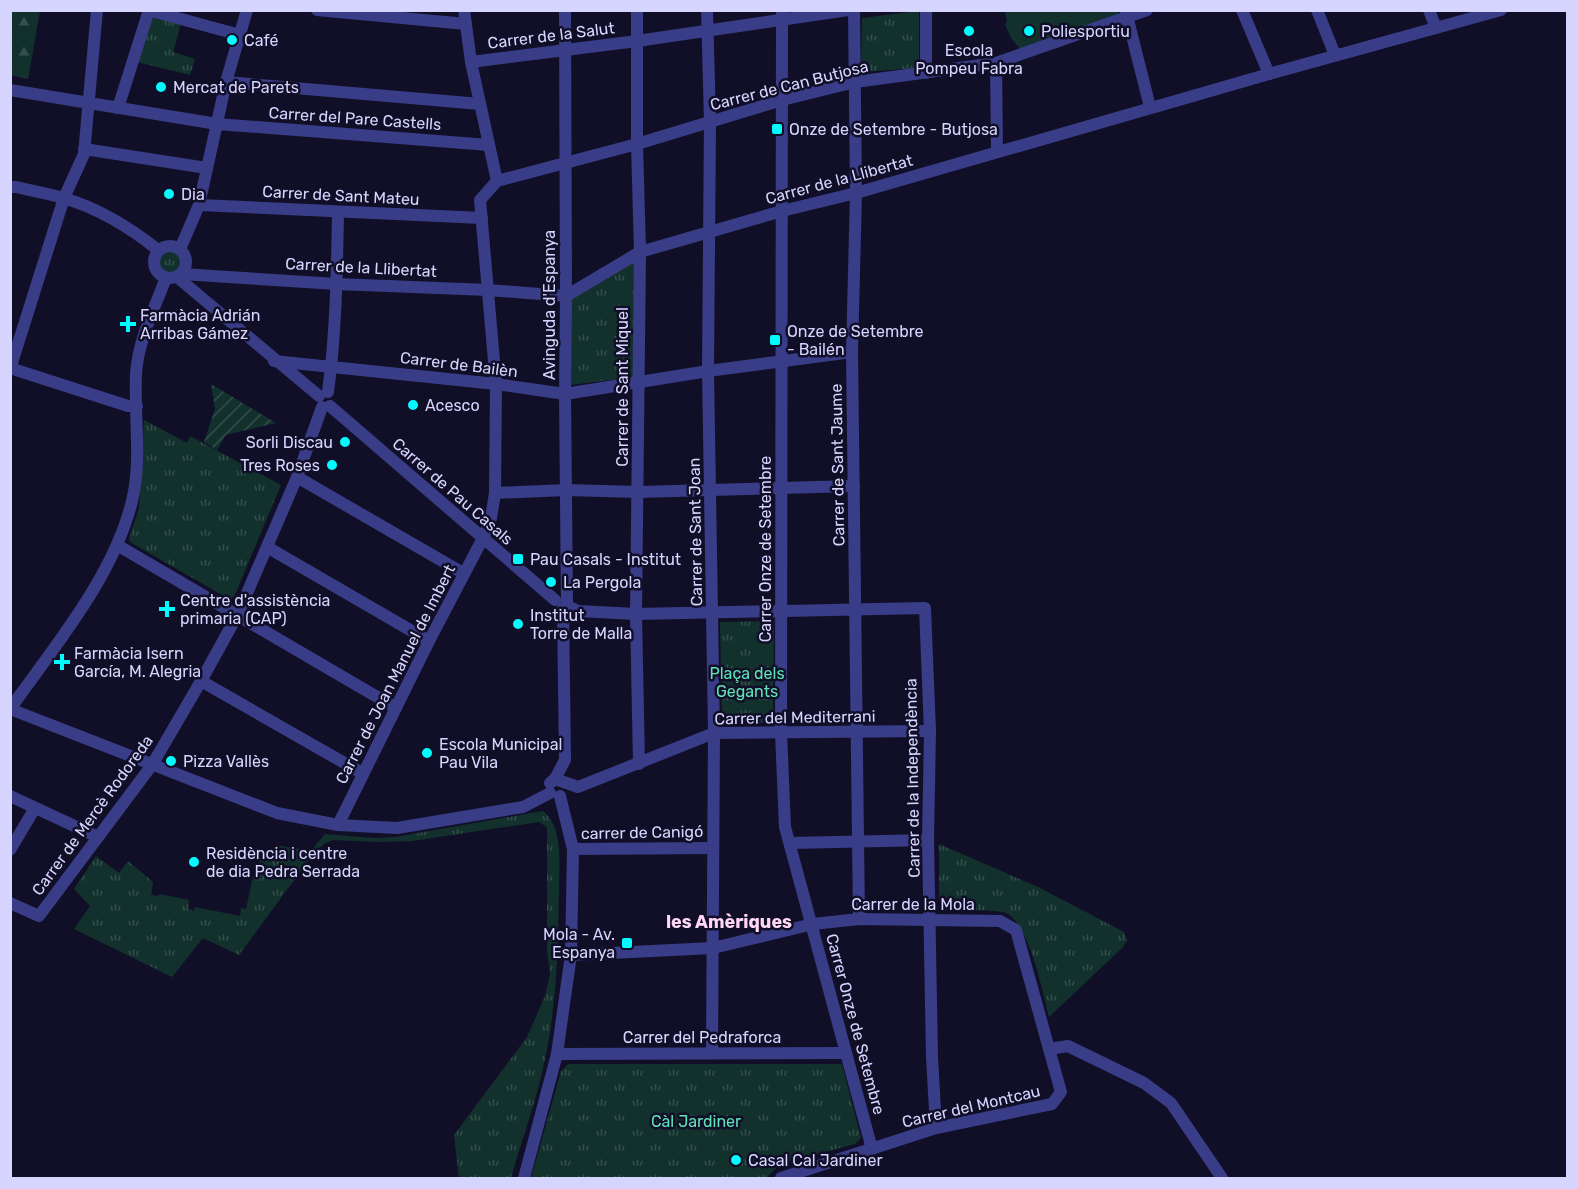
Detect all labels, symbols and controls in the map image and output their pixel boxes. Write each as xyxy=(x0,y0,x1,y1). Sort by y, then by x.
street label: Carrer de la Salut xyxy=(487,18,616,53)
place label: Poliesportiu xyxy=(1041,22,1130,41)
marker: Escola Pompeu Fabra xyxy=(962,24,976,38)
marker: Poliesportiu xyxy=(1022,24,1036,38)
place label: Café xyxy=(244,31,278,50)
marker: Café xyxy=(225,33,239,47)
place label: Escola Pompeu Fabra xyxy=(915,41,1023,78)
street label: Carrer de Can Butjosa xyxy=(708,57,870,114)
place label: Mercat de Parets xyxy=(173,78,299,97)
marker: Mercat de Parets xyxy=(154,80,168,94)
street label: Carrer del Pare Castells xyxy=(268,103,442,134)
place label: Onze de Setembre - Butjosa xyxy=(789,120,998,139)
marker: Onze de Setembre - Butjosa xyxy=(770,122,784,136)
street label: Carrer de la Llibertat xyxy=(763,151,915,208)
street label: Carrer de Sant Mateu xyxy=(262,182,420,209)
place label: Dia xyxy=(181,185,205,204)
marker: Dia xyxy=(162,187,176,201)
street label: Avinguda d'Espanya xyxy=(540,230,559,380)
street label: Carrer de la Llibertat xyxy=(285,254,437,281)
place label: Farmàcia Adrián Arribas Gámez xyxy=(140,306,261,343)
street label: Carrer de Sant Miquel xyxy=(613,307,632,467)
marker: Farmàcia Adrián Arribas Gámez xyxy=(121,317,135,331)
place label: Onze de Setembre - Bailén xyxy=(787,322,924,359)
marker: Onze de Setembre - Bailén xyxy=(768,333,782,347)
street label: Carrer de Bailèn xyxy=(399,348,519,381)
street label: Carrer de Sant Jaume xyxy=(827,383,848,547)
place label: Acesco xyxy=(425,396,480,415)
marker: Acesco xyxy=(406,398,420,412)
place label: Sorli Discau xyxy=(246,433,333,452)
street label: Carrer de Pau Casals xyxy=(389,434,517,549)
marker: Sorli Discau xyxy=(338,435,352,449)
place label: Tres Roses xyxy=(240,456,320,475)
street label: Carrer Onze de Setembre xyxy=(756,456,775,642)
street label: Carrer de Sant Joan xyxy=(685,457,706,607)
marker: Tres Roses xyxy=(325,458,339,472)
place label: Pau Casals - Institut xyxy=(530,550,681,569)
marker: Pau Casals - Institut xyxy=(511,552,525,566)
street label: Carrer de Joan Manuel de Imbert xyxy=(332,561,459,787)
place label: La Pergola xyxy=(563,573,641,592)
marker: La Pergola xyxy=(544,575,558,589)
place label: Centre d'assistència primaria (CAP) xyxy=(180,591,330,628)
marker: Centre d'assistència primaria (CAP) xyxy=(158,600,176,618)
place label: Institut Torre de Malla xyxy=(530,606,632,643)
marker: Institut Torre de Malla xyxy=(511,617,525,631)
place label: Farmàcia Isern García, M. Alegria xyxy=(74,644,201,681)
marker: Farmàcia Isern García, M. Alegria xyxy=(55,655,69,669)
park label: Plaça dels Gegants xyxy=(709,664,785,701)
street label: Carrer de la Independència xyxy=(901,678,924,878)
street label: Carrer del Mediterrani xyxy=(714,707,876,728)
street label: Carrer de Mercè Rodoreda xyxy=(28,732,157,899)
place label: Escola Municipal Pau Vila xyxy=(439,735,562,772)
marker: Escola Municipal Pau Vila xyxy=(420,746,434,760)
place label: Pizza Vallès xyxy=(183,752,269,771)
marker: Pizza Vallès xyxy=(164,754,178,768)
street label: carrer de Canigó xyxy=(581,822,703,843)
place label: Residència i centre de dia Pedra Serrada xyxy=(206,844,360,881)
marker: Residència i centre de dia Pedra Serrada xyxy=(187,855,201,869)
street label: Carrer de la Mola xyxy=(851,895,975,914)
district label: les Amèriques xyxy=(666,911,792,933)
place label: Mola - Av. Espanya xyxy=(543,925,615,962)
street label: Carrer Onze de Setembre xyxy=(822,932,889,1117)
marker: Mola - Av. Espanya xyxy=(620,936,634,950)
street label: Carrer del Pedraforca xyxy=(623,1028,781,1047)
street label: Carrer del Montcau xyxy=(900,1081,1042,1132)
park label: Càl Jardiner xyxy=(651,1112,741,1131)
place label: Casal Cal Jardiner xyxy=(748,1151,883,1170)
marker: Casal Cal Jardiner xyxy=(729,1153,743,1167)

